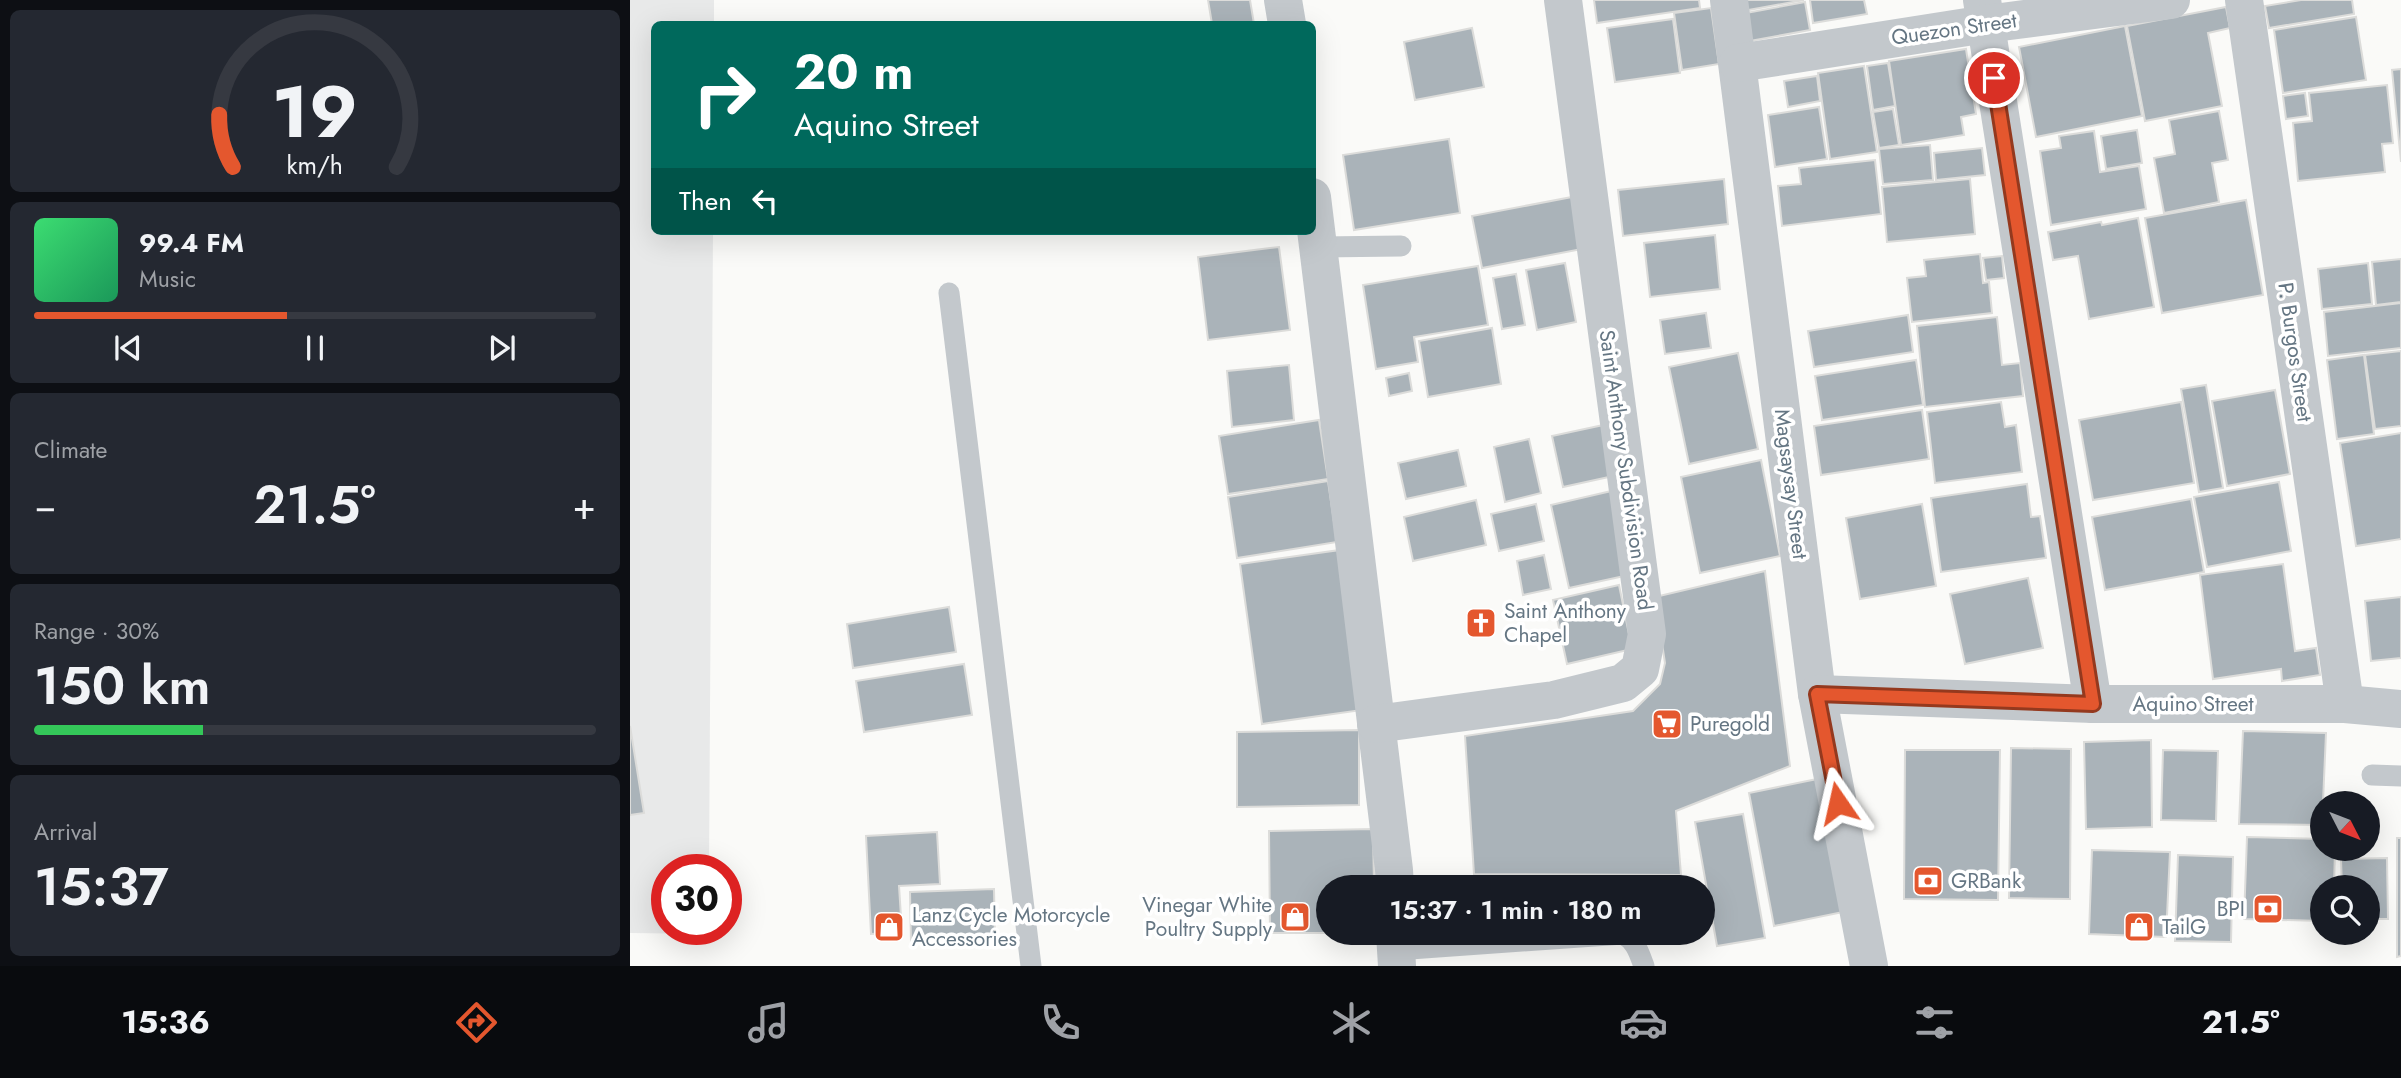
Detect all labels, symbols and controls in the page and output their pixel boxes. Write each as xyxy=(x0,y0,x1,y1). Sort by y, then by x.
street label: Quezon Street xyxy=(1889,5,2019,53)
text: 20 m xyxy=(794,37,913,107)
pin xyxy=(1964,48,2024,108)
icon: right xyxy=(679,49,770,140)
text: 19 xyxy=(272,59,358,164)
icon: arrive xyxy=(1975,59,2013,97)
text: Aquino Street xyxy=(794,102,979,148)
text: km/h xyxy=(287,147,343,183)
text: Then xyxy=(679,182,732,220)
icon: left xyxy=(746,182,784,220)
text: 99.4 FM xyxy=(139,224,244,262)
text: Music xyxy=(139,262,196,296)
street label: P. Burgos Street xyxy=(2270,280,2320,424)
street label: Saint Anthony Subdivision Road xyxy=(1591,328,1661,612)
icon: previous xyxy=(109,329,147,367)
icon: pause xyxy=(296,329,334,367)
icon: next xyxy=(483,329,521,367)
street label: Magsaysay Street xyxy=(1767,407,1815,561)
text: Climate xyxy=(34,433,107,467)
text: 21.5° xyxy=(254,467,376,543)
text: − xyxy=(34,478,56,533)
text: + xyxy=(573,478,596,533)
place label: Saint Anthony Chapel xyxy=(1504,596,1627,650)
church icon: Saint Anthony Chapel xyxy=(1464,606,1498,640)
text: Range · 30% xyxy=(34,614,159,648)
text: 150 km xyxy=(34,648,211,724)
street label: Aquino Street xyxy=(2132,689,2254,719)
supermarket icon: Puregold xyxy=(1650,707,1684,741)
place label: Puregold xyxy=(1690,709,1770,739)
position arrow xyxy=(1801,766,1875,840)
north arrow xyxy=(2310,791,2380,861)
map controls xyxy=(2310,791,2380,945)
text: Arrival xyxy=(34,815,97,849)
text: 15:37 xyxy=(34,849,169,925)
speed limit sign: 30 xyxy=(651,854,742,945)
bank icon: GRBank xyxy=(1911,864,1945,898)
place label: GRBank xyxy=(1951,866,2022,896)
button: search xyxy=(2310,875,2380,945)
place label: Vinegar White Poultry Supply xyxy=(1142,890,1273,944)
text: 15:37 · 1 min · 180 m xyxy=(1390,891,1641,929)
bank icon: BPI xyxy=(2251,892,2285,926)
place label: BPI xyxy=(2217,894,2245,924)
place label: Lanz Cycle Motorcycle Accessories xyxy=(912,900,1111,954)
shop icon: Vinegar White Poultry Supply xyxy=(1278,900,1312,934)
shop icon: Lanz Cycle Motorcycle Accessories xyxy=(872,910,906,944)
shop icon: TailG xyxy=(2122,910,2156,944)
place label: TailG xyxy=(2162,912,2206,942)
icon: directions xyxy=(452,998,501,1047)
icon: music xyxy=(744,998,793,1047)
icon: phone xyxy=(1036,998,1085,1047)
icon: climate xyxy=(1327,998,1376,1047)
icon: car xyxy=(1619,998,1668,1047)
icon: filters xyxy=(1910,998,1959,1047)
text: 15:36 xyxy=(121,999,210,1045)
text: 21.5° xyxy=(2202,999,2280,1045)

